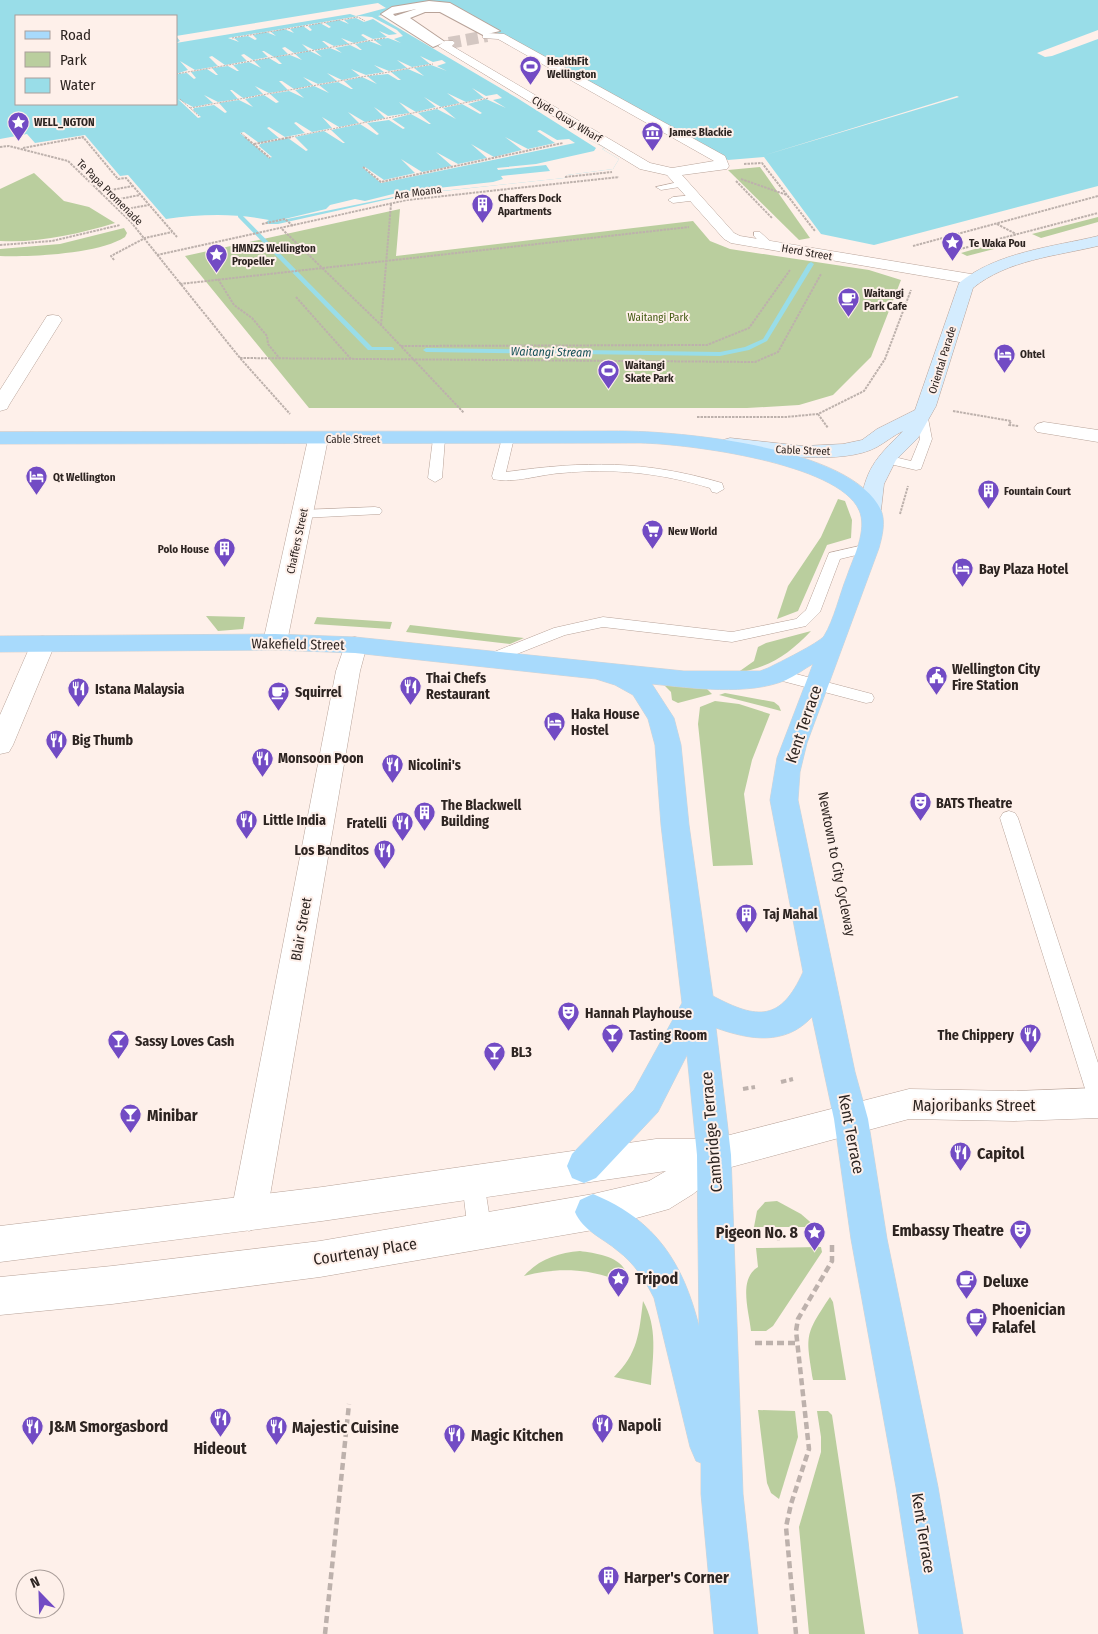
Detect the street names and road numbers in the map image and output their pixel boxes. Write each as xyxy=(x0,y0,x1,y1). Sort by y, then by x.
street label: Clyde Quay Wharf xyxy=(530,93,605,146)
street label: Te Papa Promenade xyxy=(74,157,145,228)
street label: Ara Moana xyxy=(394,183,442,202)
street label: Herd Street xyxy=(781,242,834,263)
street label: Oriental Parade xyxy=(926,325,959,395)
street label: Cable Street xyxy=(326,433,381,446)
street label: Cable Street xyxy=(775,443,831,458)
street label: Chaffers Street xyxy=(284,507,311,575)
street label: Wakefield Street xyxy=(251,635,345,654)
street label: Kent Terrace xyxy=(781,683,826,766)
street label: Newtown to City Cycleway xyxy=(814,790,859,939)
street label: Blair Street xyxy=(288,896,316,962)
street label: Cambridge Terrace xyxy=(697,1071,726,1193)
street label: Kent Terrace xyxy=(834,1093,869,1176)
street label: Majoribanks Street xyxy=(912,1096,1036,1115)
street label: Courtenay Place xyxy=(312,1234,418,1269)
street label: Kent Terrace xyxy=(908,1492,939,1575)

